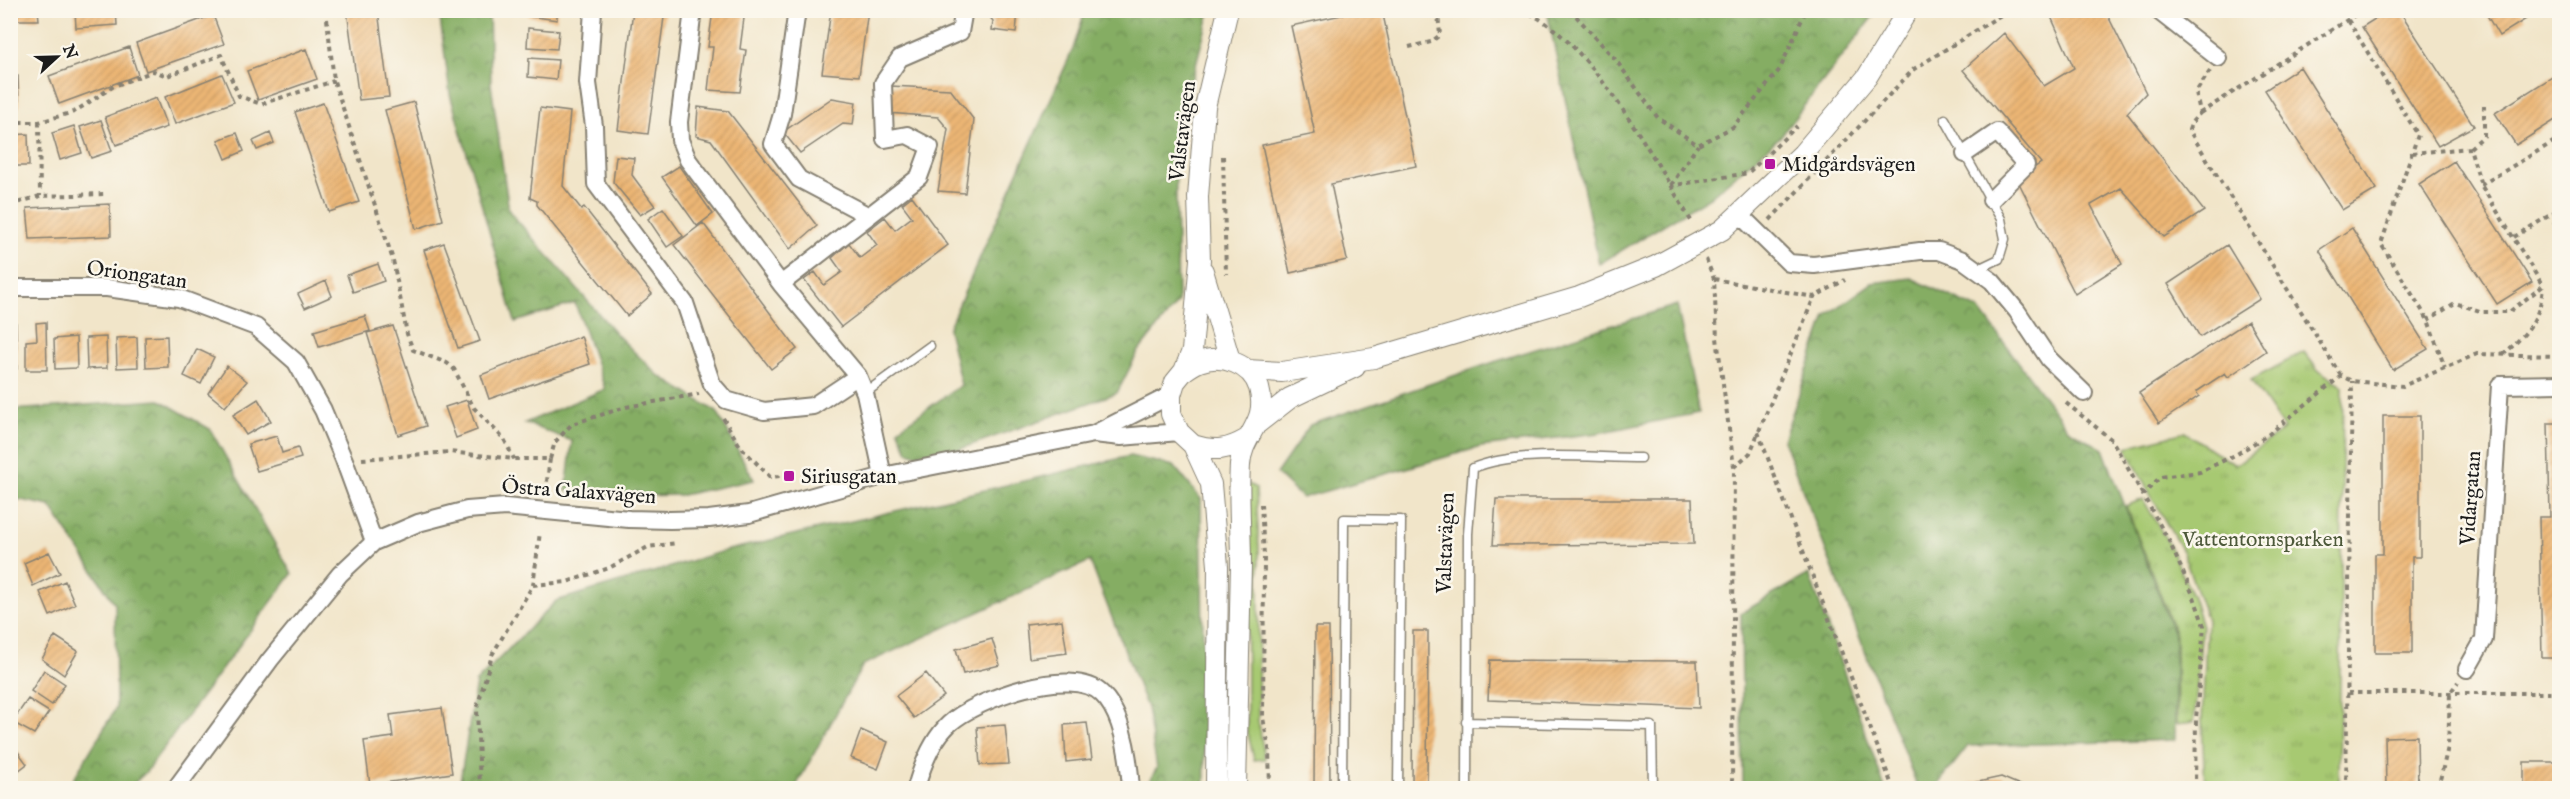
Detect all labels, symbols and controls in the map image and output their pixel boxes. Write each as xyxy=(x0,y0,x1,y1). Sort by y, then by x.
north arrow xyxy=(27,27,87,87)
text: N xyxy=(57,41,81,62)
street label: Valstavägen xyxy=(1164,79,1203,184)
place label: Midgårdsvägen xyxy=(1782,152,1916,179)
marker: Midgårdsvägen xyxy=(1763,157,1777,171)
street label: Oriongatan xyxy=(85,255,189,296)
street label: Vidargatan xyxy=(2455,450,2488,548)
place label: Siriusgatan xyxy=(801,464,897,491)
marker: Siriusgatan xyxy=(782,469,796,483)
street label: Östra Galaxvägen xyxy=(501,474,657,511)
street label: Valstavägen xyxy=(1431,492,1462,595)
park label: Vattentornsparken xyxy=(2181,527,2344,554)

